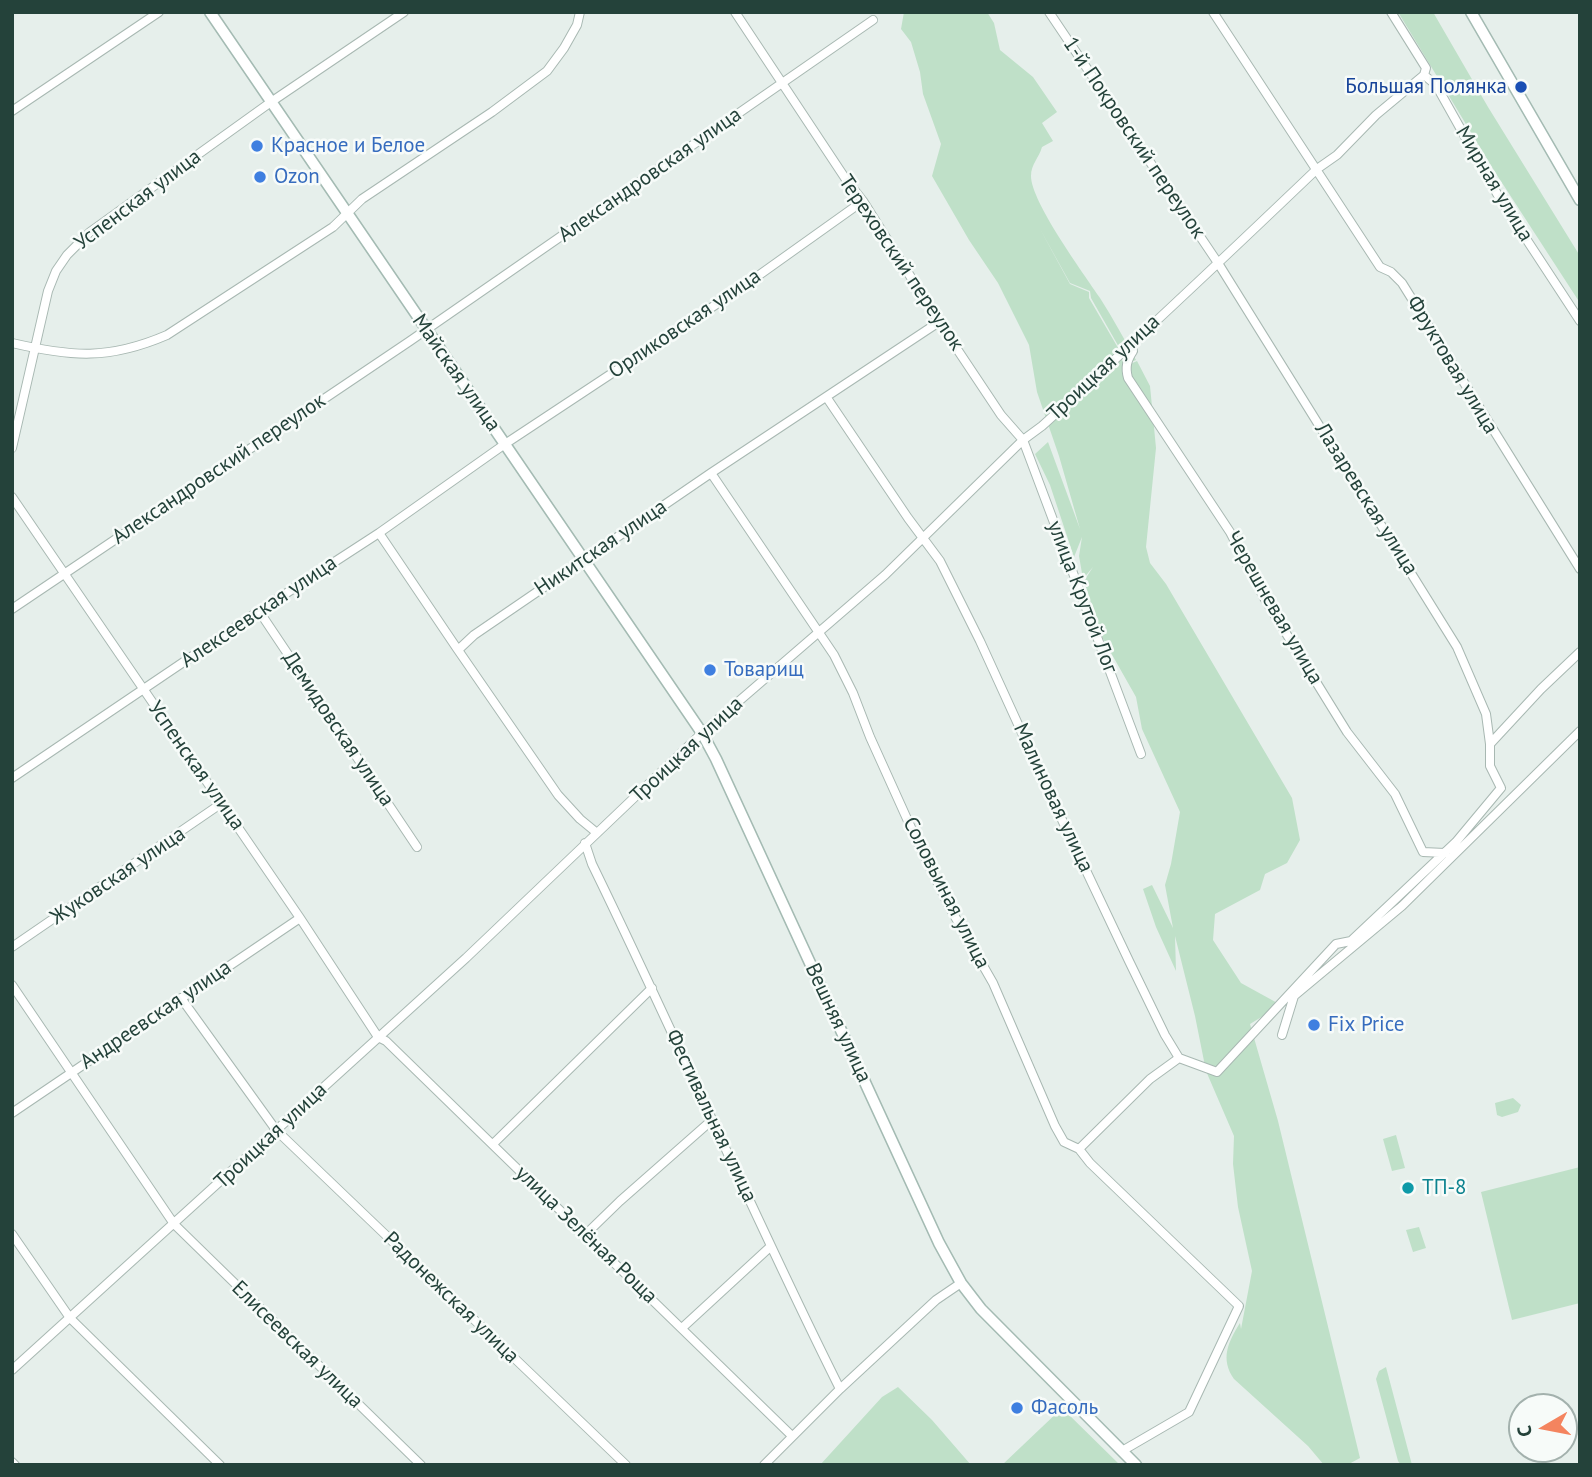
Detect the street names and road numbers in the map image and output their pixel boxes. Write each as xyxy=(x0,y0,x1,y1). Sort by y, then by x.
street label: 1-й Покровский переулок xyxy=(1057,33,1211,243)
street label: Александровская улица xyxy=(554,102,746,248)
street label: Мирная улица xyxy=(1450,122,1538,246)
street label: Успенская улица xyxy=(70,144,206,256)
street label: Тереховский переулок xyxy=(833,170,969,356)
street label: Орликовская улица xyxy=(604,264,766,384)
street label: Фруктовая улица xyxy=(1401,291,1503,439)
street label: Майская улица xyxy=(406,309,506,437)
street label: Троицкая улица xyxy=(1043,310,1165,426)
street label: Александровский переулок xyxy=(108,388,330,550)
street label: Лазаревская улица xyxy=(1309,418,1423,580)
street label: Никитская улица xyxy=(530,494,672,602)
street label: улица Крутой Лог xyxy=(1041,517,1123,677)
street label: Черешневая улица xyxy=(1220,527,1328,689)
street label: Алексеевская улица xyxy=(176,550,342,674)
street label: Демидовская улица xyxy=(277,647,399,811)
street label: Троицкая улица xyxy=(626,692,748,808)
street label: Успенская улица xyxy=(142,697,250,835)
street label: Малиновая улица xyxy=(1007,719,1099,877)
street label: Соловьиная улица xyxy=(897,813,995,973)
street label: Жуковская улица xyxy=(46,822,190,930)
street label: Андреевская улица xyxy=(76,955,236,1075)
street label: Вешняя улица xyxy=(799,959,877,1087)
street label: Фестивальная улица xyxy=(660,1026,762,1206)
street label: Троицкая улица xyxy=(210,1078,332,1194)
street label: улица Зелёная Роща xyxy=(510,1161,662,1309)
street label: Радонежская улица xyxy=(378,1227,524,1369)
street label: Елисеевская улица xyxy=(226,1276,368,1414)

